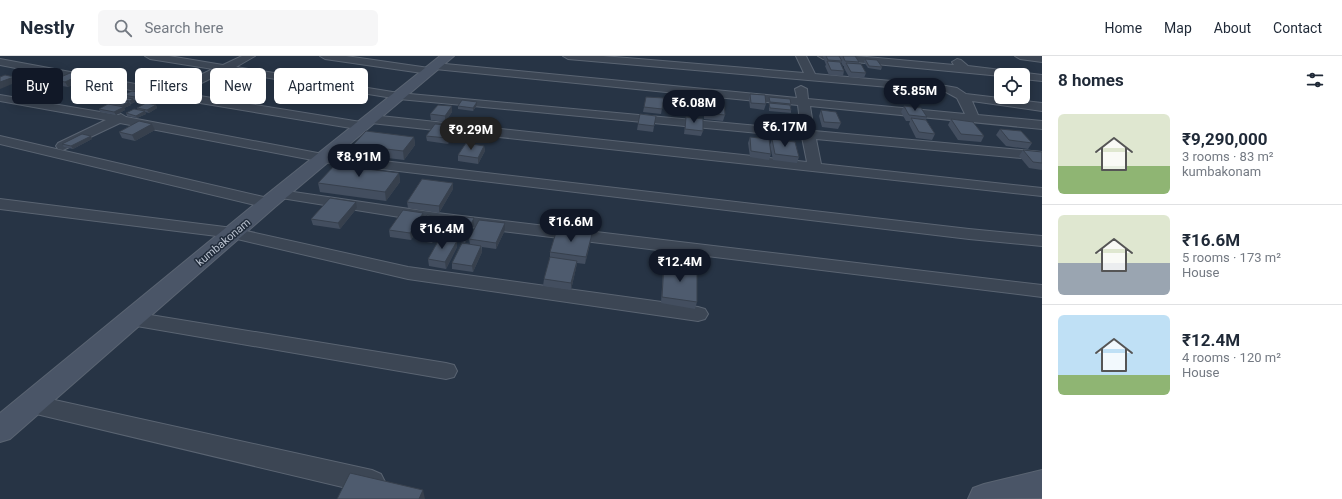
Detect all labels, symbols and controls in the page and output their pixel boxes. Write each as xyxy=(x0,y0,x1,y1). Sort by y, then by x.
search box xyxy=(98,10,378,46)
text: Nestly xyxy=(20,16,74,39)
icon: search xyxy=(112,17,134,39)
text: Search here xyxy=(144,19,223,37)
text: Home xyxy=(1104,20,1142,36)
text: Map xyxy=(1164,20,1192,36)
text: About xyxy=(1214,20,1251,36)
text: Contact xyxy=(1273,20,1322,36)
chip: Buy xyxy=(12,68,63,104)
chip: Rent xyxy=(71,68,127,104)
chip: Filters xyxy=(135,68,202,104)
chip: New xyxy=(210,68,266,104)
chip: Apartment xyxy=(274,68,368,104)
map controls xyxy=(994,68,1030,104)
button: locate xyxy=(994,68,1030,104)
icon: filters xyxy=(1304,69,1326,91)
text: 8 homes xyxy=(1058,70,1124,90)
pin: ₹5.85M xyxy=(882,78,948,112)
text: ₹5.85M xyxy=(893,83,937,98)
pin: ₹6.08M xyxy=(661,90,727,124)
text: ₹6.08M xyxy=(672,95,716,110)
pin: ₹6.17M xyxy=(752,114,818,148)
pin: ₹9.29M xyxy=(438,117,504,151)
text: ₹6.17M xyxy=(763,119,807,134)
text: ₹9.29M xyxy=(449,122,493,137)
text: ₹9,290,000 xyxy=(1182,129,1268,149)
icon: home xyxy=(1090,130,1138,178)
pin: ₹8.91M xyxy=(326,144,392,178)
text: ₹8.91M xyxy=(337,149,381,164)
text: 3 rooms · 83 m² xyxy=(1182,149,1274,164)
text: kumbakonam xyxy=(1182,164,1261,179)
pin: ₹16.6M xyxy=(538,209,604,243)
text: ₹16.6M xyxy=(549,214,593,229)
street label: kumbakonam xyxy=(193,216,253,269)
pin: ₹16.4M xyxy=(409,216,475,250)
text: ₹16.4M xyxy=(420,221,464,236)
text: ₹16.6M xyxy=(1182,230,1240,250)
icon: home xyxy=(1090,231,1138,279)
pin: ₹12.4M xyxy=(647,249,713,283)
text: 5 rooms · 173 m² xyxy=(1182,250,1281,265)
text: ₹12.4M xyxy=(658,254,702,269)
text: House xyxy=(1182,265,1219,280)
text: ₹12.4M xyxy=(1182,330,1240,350)
icon: home xyxy=(1090,331,1138,379)
text: 4 rooms · 120 m² xyxy=(1182,350,1281,365)
text: House xyxy=(1182,365,1219,380)

